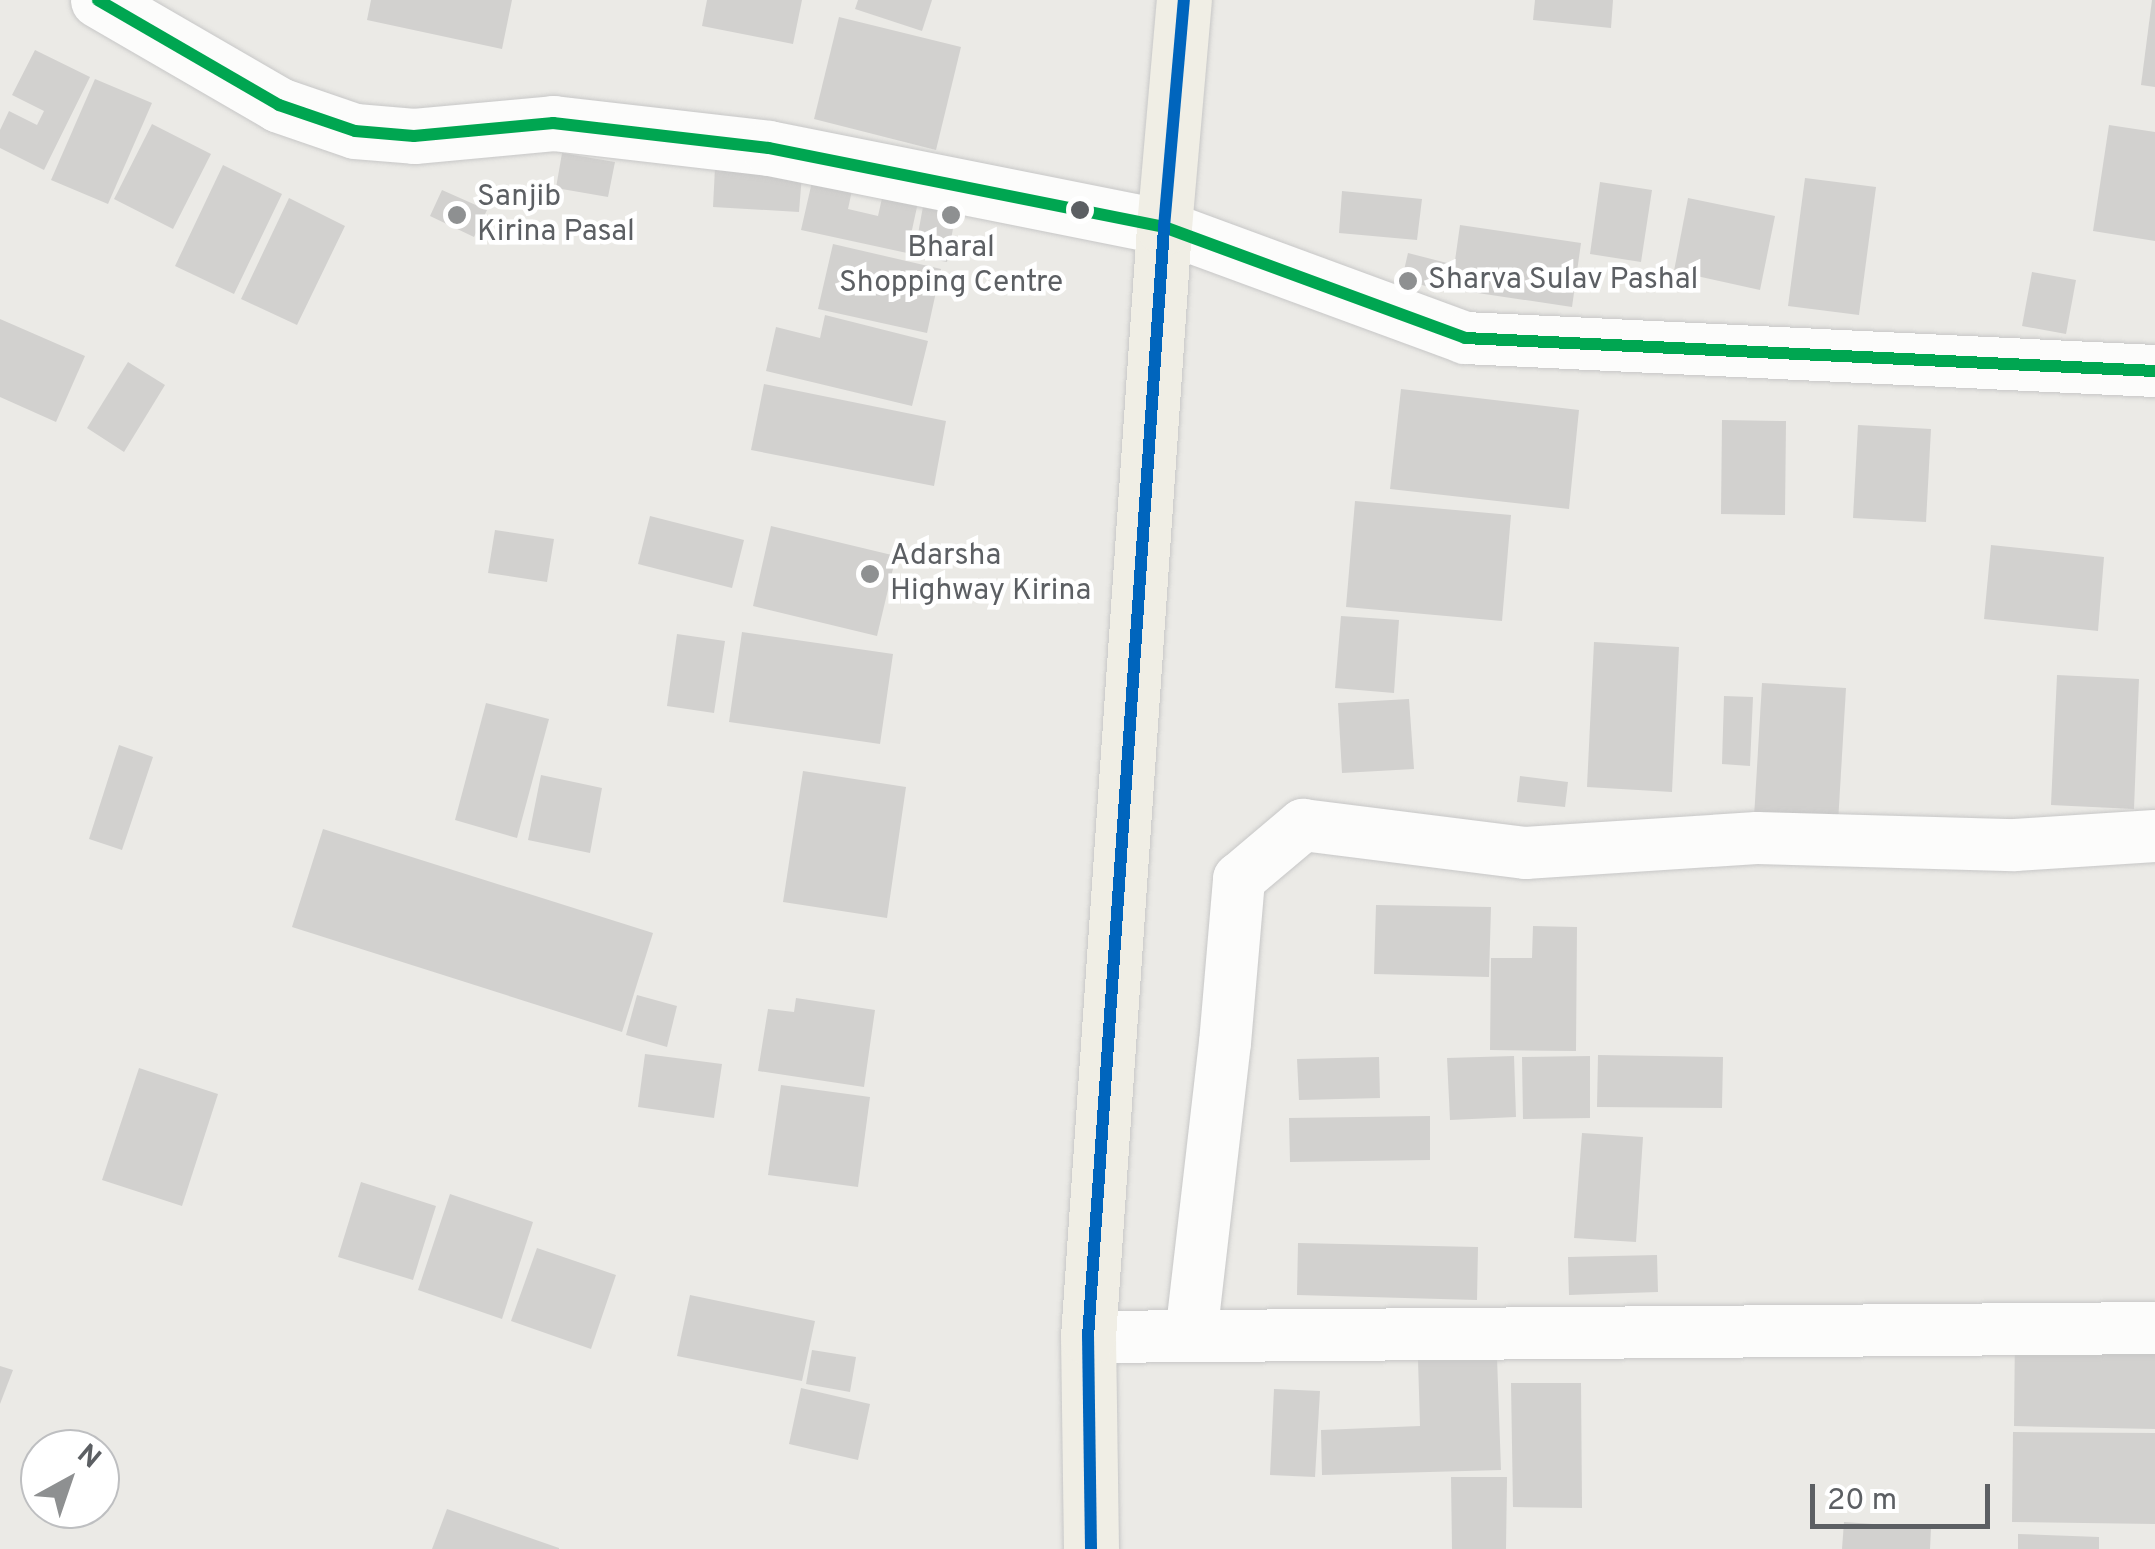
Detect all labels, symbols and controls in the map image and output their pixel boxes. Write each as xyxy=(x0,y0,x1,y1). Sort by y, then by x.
place label: Sanjib Kirina Pasal xyxy=(477,180,635,250)
unlabelled marker xyxy=(1070,200,1090,220)
marker: Sanjib Kirina Pasal xyxy=(446,204,468,226)
marker: Bharal Shopping Centre xyxy=(940,204,962,226)
place label: Bharal Shopping Centre xyxy=(839,231,1063,302)
place label: Sharva Sulav Pashal xyxy=(1428,263,1698,299)
marker: Sharva Sulav Pashal xyxy=(1397,270,1419,292)
place label: Adarsha Highway Kirina xyxy=(890,539,1091,610)
marker: Adarsha Highway Kirina xyxy=(859,563,881,585)
north arrow xyxy=(20,1429,120,1529)
text: N xyxy=(69,1437,107,1478)
scale bar xyxy=(1815,1464,1995,1526)
text: 20 m xyxy=(1827,1483,1897,1520)

